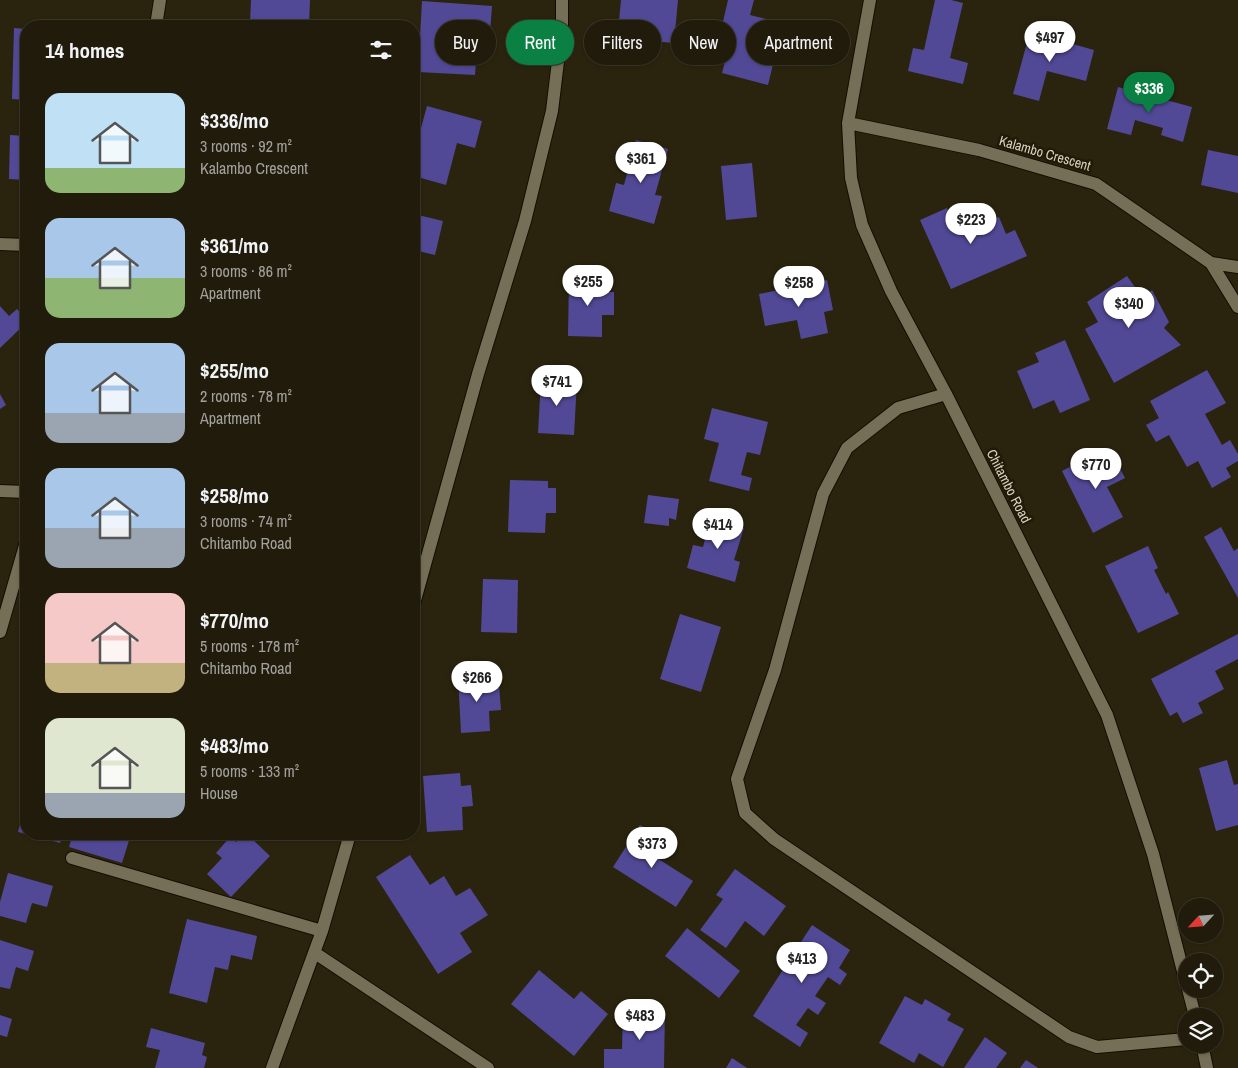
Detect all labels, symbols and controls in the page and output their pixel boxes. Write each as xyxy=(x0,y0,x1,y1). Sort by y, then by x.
chip: Buy xyxy=(435,20,496,65)
chip: Rent xyxy=(506,20,574,65)
chip: Filters xyxy=(584,20,661,65)
chip: New xyxy=(671,20,736,65)
chip: Apartment xyxy=(746,20,850,65)
pin: $497 xyxy=(1020,20,1080,63)
text: $497 xyxy=(1035,26,1065,48)
text: 14 homes xyxy=(45,36,124,65)
icon: filters xyxy=(367,36,395,64)
pin: $336 xyxy=(1119,72,1179,114)
text: $336 xyxy=(1134,77,1164,99)
text: $336/mo xyxy=(200,106,269,135)
icon: home xyxy=(85,113,145,173)
street label: Kalambo Crescent xyxy=(997,131,1093,175)
text: 3 rooms · 92 m² xyxy=(200,135,292,157)
pin: $361 xyxy=(611,142,671,184)
text: $361 xyxy=(626,147,656,169)
text: Kalambo Crescent xyxy=(200,157,308,179)
pin: $223 xyxy=(941,202,1001,245)
text: $223 xyxy=(956,208,986,230)
text: $361/mo xyxy=(200,231,269,260)
icon: home xyxy=(85,238,145,298)
text: 3 rooms · 86 m² xyxy=(200,260,292,282)
pin: $255 xyxy=(558,264,618,307)
pin: $258 xyxy=(769,266,829,308)
text: $255 xyxy=(573,270,603,292)
text: $258 xyxy=(784,271,814,293)
text: Apartment xyxy=(200,282,261,304)
pin: $340 xyxy=(1099,286,1159,329)
text: $340 xyxy=(1114,292,1144,314)
text: $255/mo xyxy=(200,356,269,385)
icon: home xyxy=(85,363,145,423)
pin: $741 xyxy=(527,364,587,407)
text: $741 xyxy=(542,370,572,392)
text: 2 rooms · 78 m² xyxy=(200,385,292,407)
text: Apartment xyxy=(200,407,261,429)
street label: Chitambo Road xyxy=(983,446,1035,526)
pin: $770 xyxy=(1066,448,1126,490)
text: $770 xyxy=(1081,453,1111,475)
text: $258/mo xyxy=(200,481,269,510)
icon: home xyxy=(85,488,145,548)
pin: $414 xyxy=(688,508,748,550)
text: 3 rooms · 74 m² xyxy=(200,510,292,532)
text: $414 xyxy=(703,513,733,535)
text: Chitambo Road xyxy=(200,532,292,554)
text: $770/mo xyxy=(200,606,269,635)
icon: home xyxy=(85,613,145,673)
text: 5 rooms · 178 m² xyxy=(200,635,299,657)
text: Chitambo Road xyxy=(200,657,292,679)
pin: $266 xyxy=(447,660,507,703)
text: $266 xyxy=(462,666,492,688)
text: $483/mo xyxy=(200,731,269,760)
icon: home xyxy=(85,738,145,798)
text: 5 rooms · 133 m² xyxy=(200,760,299,782)
text: House xyxy=(200,782,238,804)
pin: $373 xyxy=(622,826,682,869)
text: $373 xyxy=(637,832,667,854)
north arrow xyxy=(1178,898,1222,942)
map controls xyxy=(1178,898,1223,1053)
pin: $413 xyxy=(772,942,832,984)
text: $413 xyxy=(787,947,817,969)
button: locate xyxy=(1178,953,1223,998)
pin: $483 xyxy=(610,998,670,1041)
text: $483 xyxy=(625,1004,655,1026)
button: layers xyxy=(1178,1008,1223,1053)

